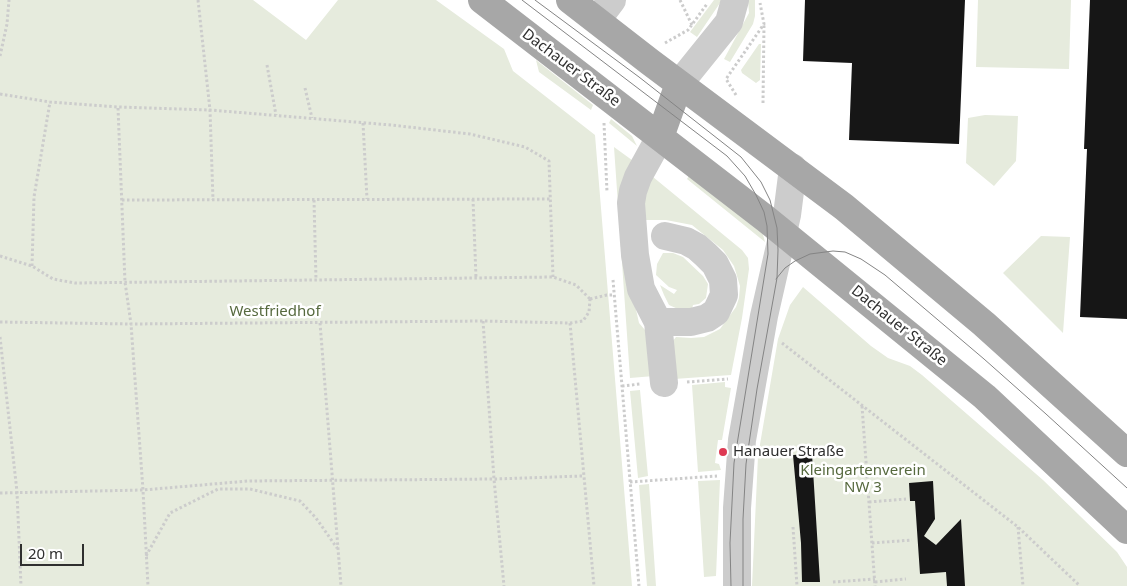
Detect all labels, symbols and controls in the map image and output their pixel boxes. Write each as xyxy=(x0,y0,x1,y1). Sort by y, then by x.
street label: Dachauer Straße xyxy=(518,25,624,111)
street label: Dachauer Straße xyxy=(848,282,950,370)
park label: Westfriedhof xyxy=(229,303,321,321)
place label: Hanauer Straße xyxy=(733,443,844,461)
marker: Hanauer Straße xyxy=(717,446,729,458)
park label: Kleingartenverein NW 3 xyxy=(800,462,926,497)
scale bar xyxy=(22,534,86,566)
text: 20 m xyxy=(28,543,63,563)

